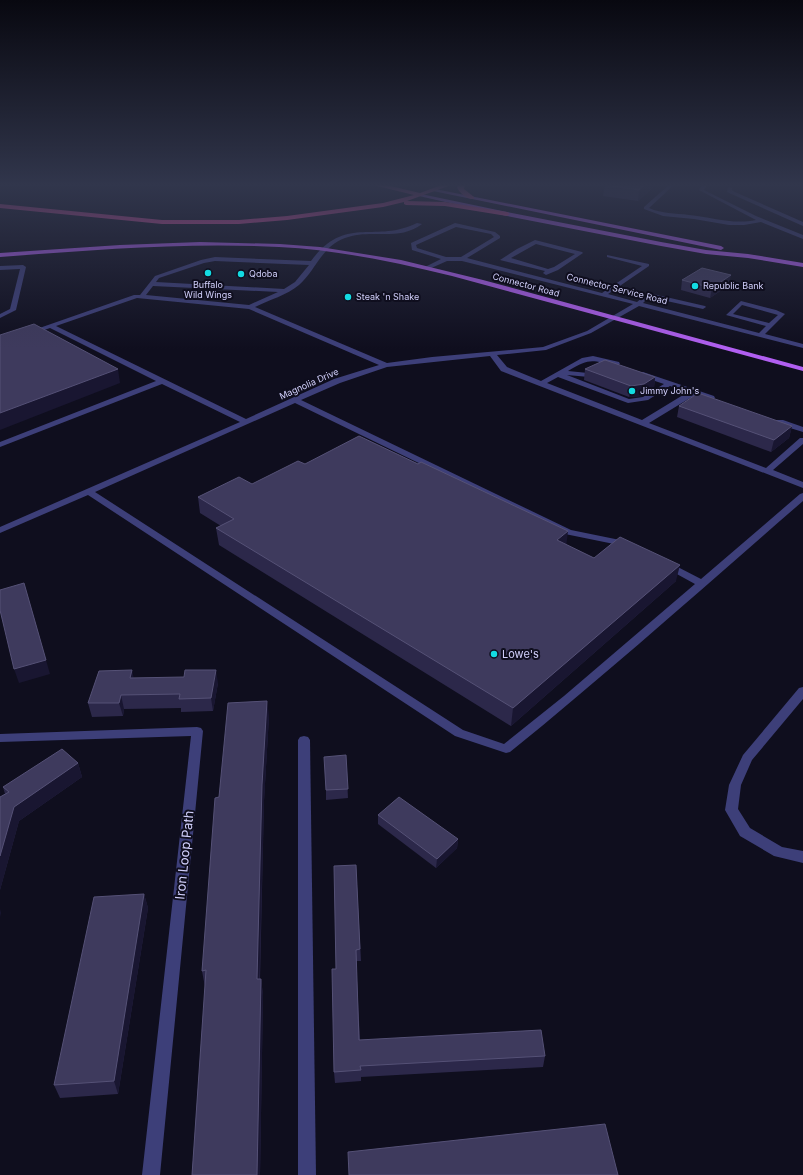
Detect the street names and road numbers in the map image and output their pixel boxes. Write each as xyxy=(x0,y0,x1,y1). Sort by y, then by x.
street label: Connector Road xyxy=(491,270,561,299)
street label: Connector Service Road xyxy=(566,271,669,306)
street label: Magnolia Drive xyxy=(277,366,340,402)
street label: Iron Loop Path xyxy=(171,810,197,900)

